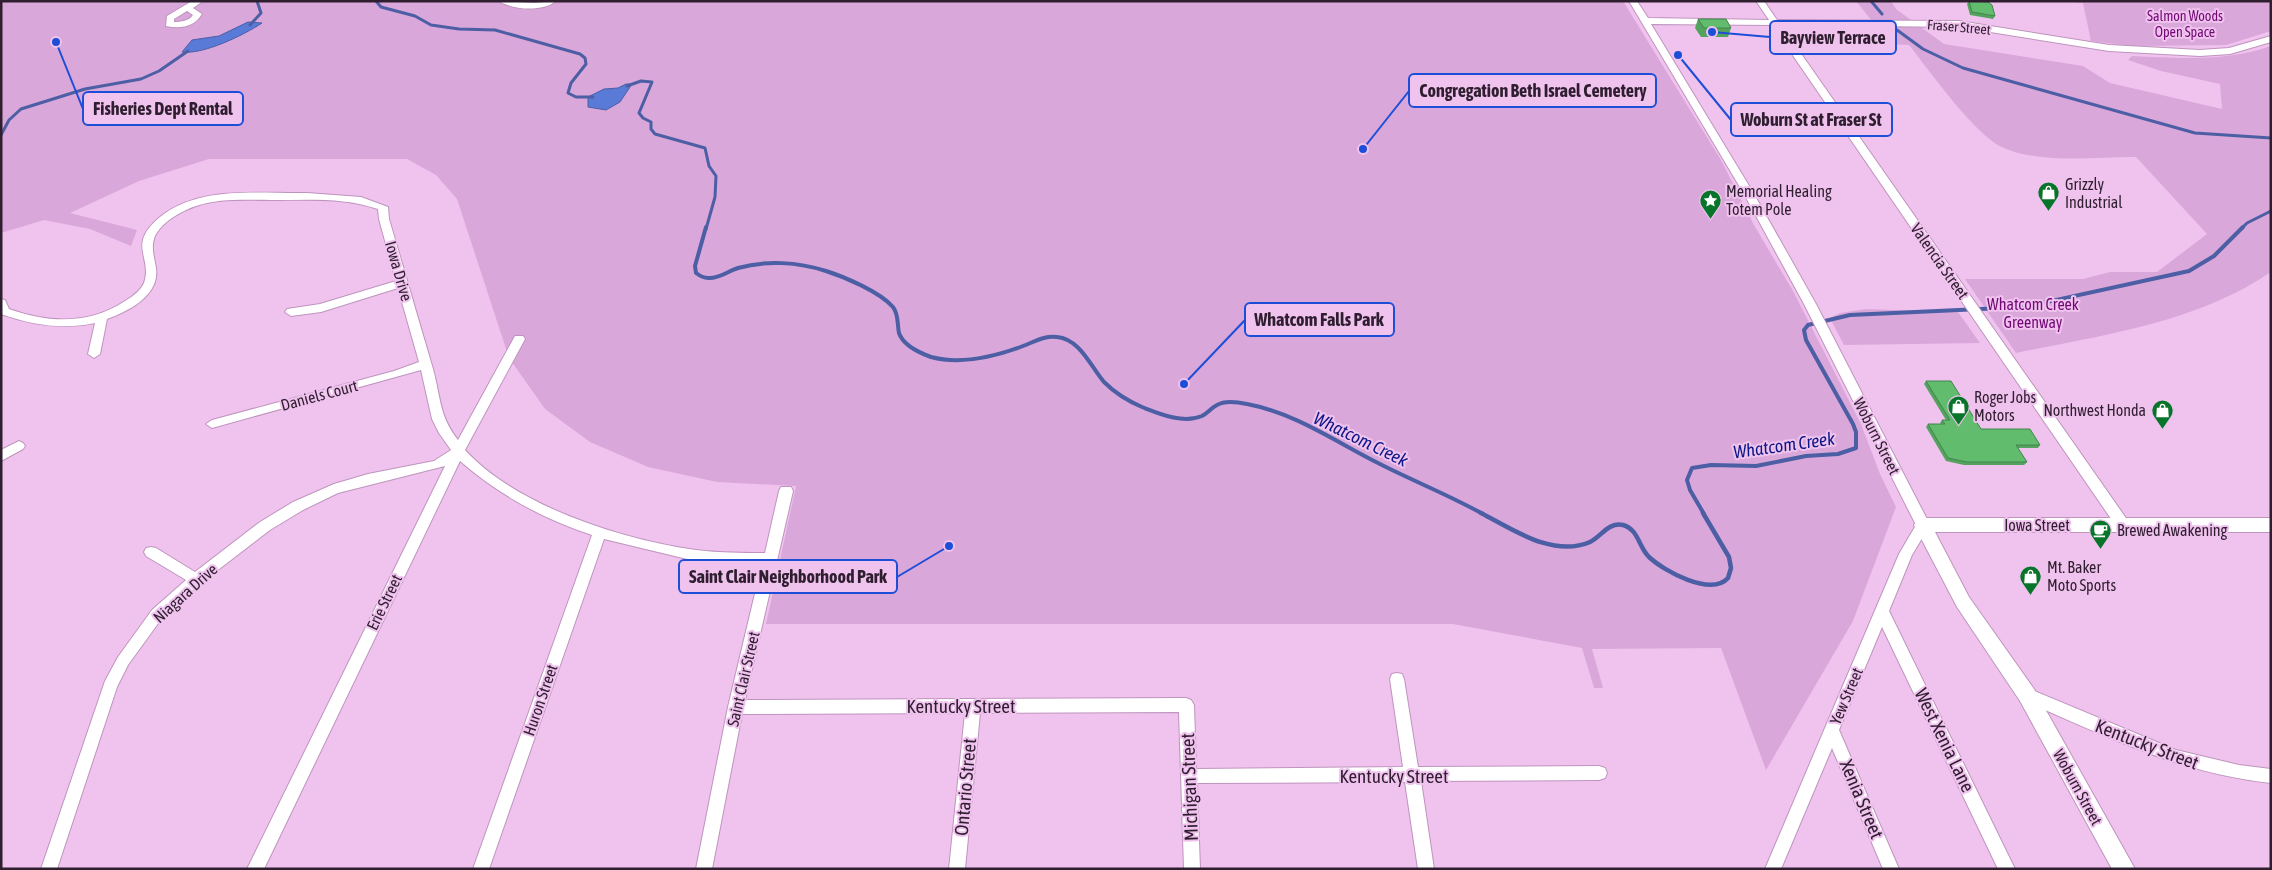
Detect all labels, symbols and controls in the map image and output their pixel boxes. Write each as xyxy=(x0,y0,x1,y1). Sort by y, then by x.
park label: Salmon Woods Open Space xyxy=(2147,8,2223,40)
street label: Fraser Street xyxy=(1927,16,1991,38)
callout: Bayview Terrace xyxy=(1770,21,1896,54)
text: Bayview Terrace xyxy=(1780,27,1886,48)
callout: Congregation Beth Israel Cemetery xyxy=(1409,74,1656,107)
text: Congregation Beth Israel Cemetery xyxy=(1419,80,1647,101)
callout: Fisheries Dept Rental xyxy=(83,92,243,125)
text: Fisheries Dept Rental xyxy=(93,98,233,119)
callout: Woburn St at Fraser St xyxy=(1731,103,1892,136)
text: Woburn St at Fraser St xyxy=(1739,109,1882,130)
place label: Grizzly Industrial xyxy=(2065,175,2123,211)
shop icon: Grizzly Industrial xyxy=(2037,181,2061,212)
place label: Memorial Healing Totem Pole xyxy=(1726,182,1832,218)
place icon: Memorial Healing Totem Pole xyxy=(1698,188,1722,219)
street label: Valencia Street xyxy=(1907,220,1973,303)
street label: Iowa Drive xyxy=(382,239,416,303)
park label: Whatcom Creek Greenway xyxy=(1987,295,2079,332)
callout: Whatcom Falls Park xyxy=(1245,303,1394,336)
text: Whatcom Falls Park xyxy=(1253,309,1385,330)
street label: Daniels Court xyxy=(279,376,360,414)
place label: Roger Jobs Motors xyxy=(1974,388,2036,424)
shop icon: Roger Jobs Motors xyxy=(1946,394,1970,425)
street label: Woburn Street xyxy=(1850,395,1904,478)
shop icon: Northwest Honda xyxy=(2150,398,2174,429)
place label: Northwest Honda xyxy=(2043,401,2146,419)
water label: Whatcom Creek xyxy=(1310,407,1413,471)
water label: Whatcom Creek xyxy=(1732,427,1837,463)
street label: Iowa Street xyxy=(2004,516,2070,534)
cafe icon: Brewed Awakening xyxy=(2089,518,2113,549)
place label: Brewed Awakening xyxy=(2117,521,2228,540)
place label: Mt. Baker Moto Sports xyxy=(2047,558,2116,595)
street label: Niagara Drive xyxy=(149,560,221,627)
callout: Saint Clair Neighborhood Park xyxy=(679,560,897,593)
shop icon: Mt. Baker Moto Sports xyxy=(2019,564,2043,595)
text: Saint Clair Neighborhood Park xyxy=(689,566,888,587)
street label: Erie Street xyxy=(363,571,405,633)
street label: Saint Clair Street xyxy=(723,629,763,728)
street label: Huron Street xyxy=(519,662,561,738)
street label: Yew Street xyxy=(1826,664,1866,727)
street label: West Xenia Lane xyxy=(1910,685,1980,795)
street label: Kentucky Street xyxy=(907,695,1015,717)
street label: Kentucky Street xyxy=(2092,714,2202,774)
street label: Michigan Street xyxy=(1176,733,1202,841)
street label: Ontario Street xyxy=(950,737,980,837)
street label: Woburn Street xyxy=(2050,746,2106,828)
street label: Xenia Street xyxy=(1836,756,1888,842)
street label: Kentucky Street xyxy=(1340,765,1448,787)

